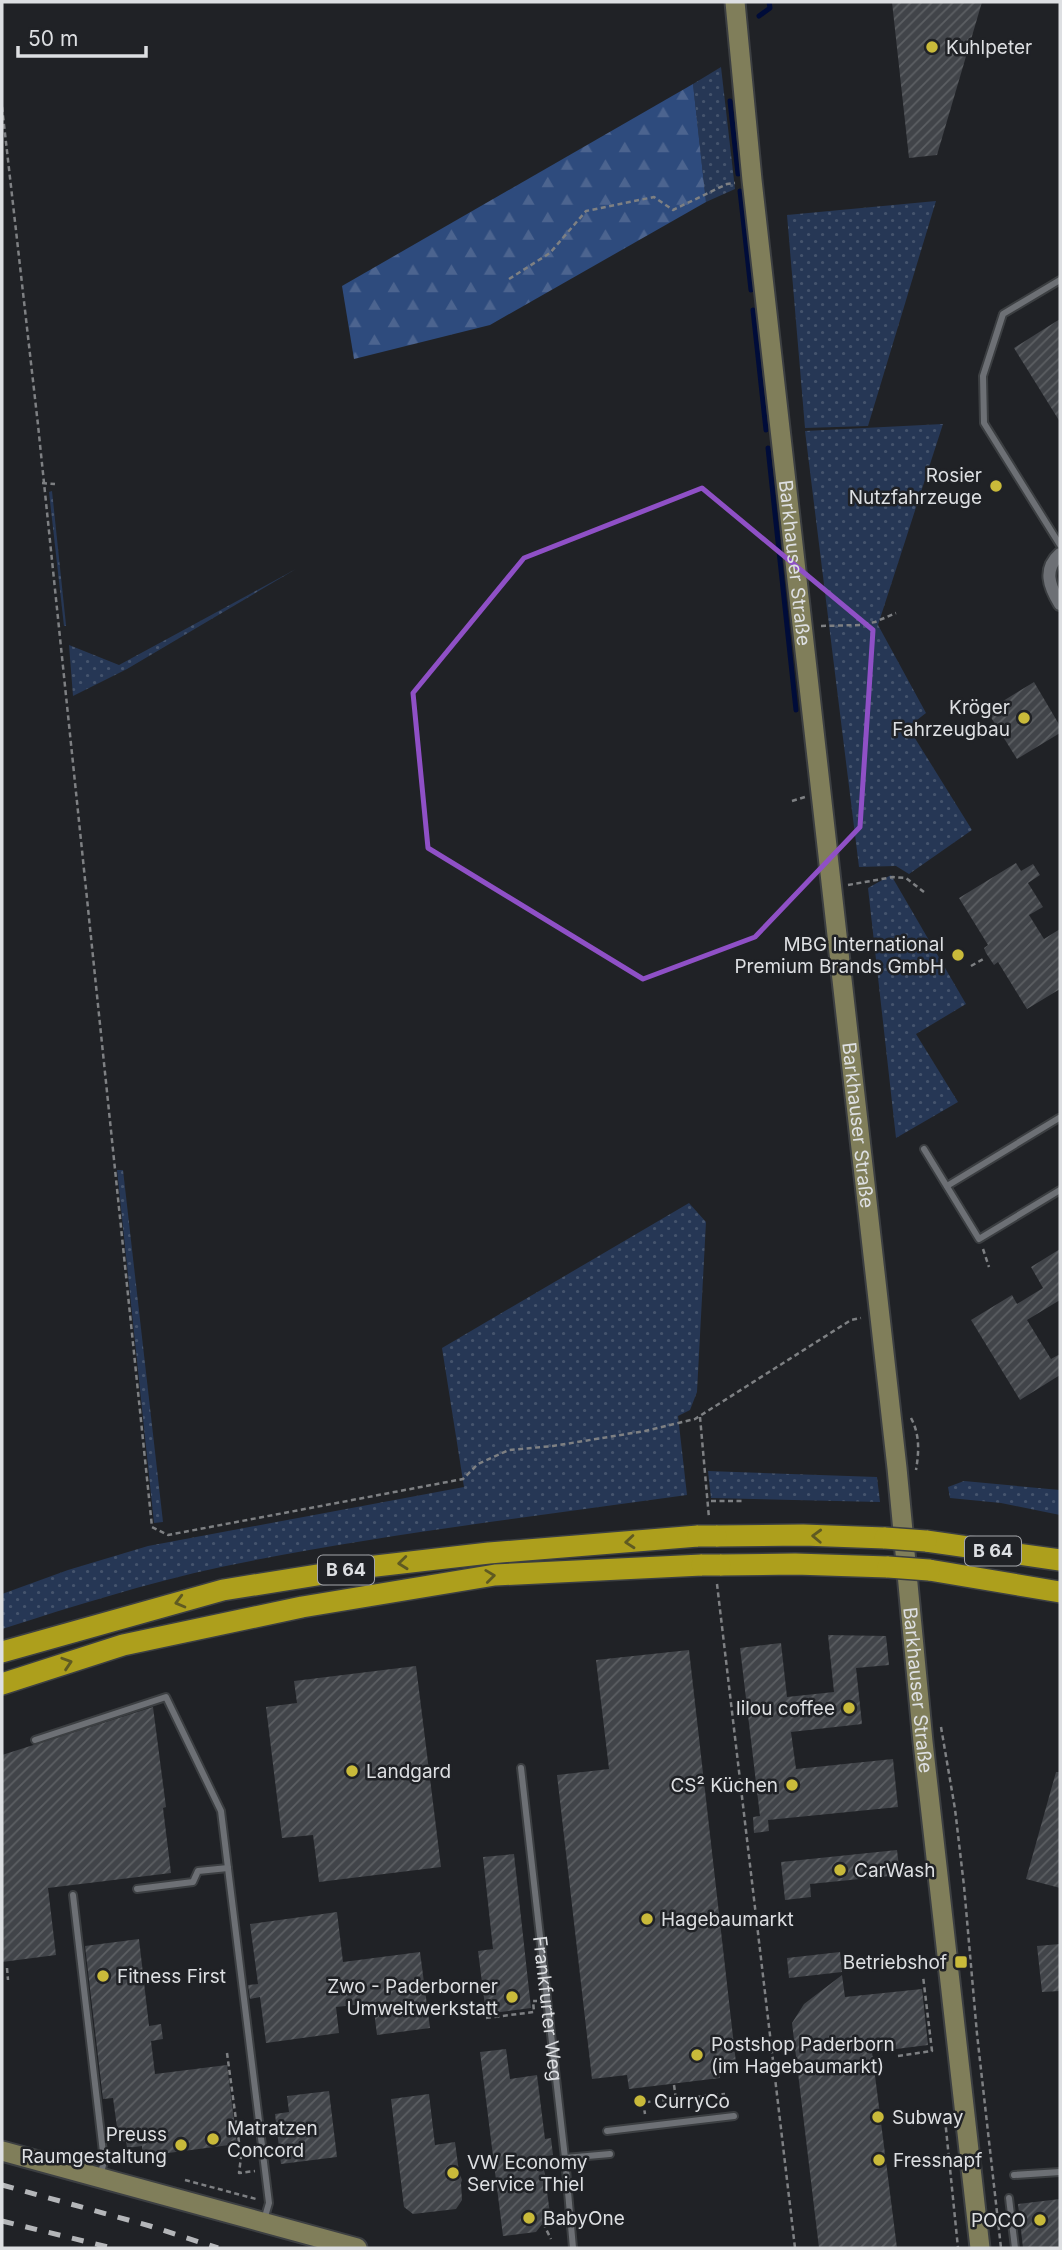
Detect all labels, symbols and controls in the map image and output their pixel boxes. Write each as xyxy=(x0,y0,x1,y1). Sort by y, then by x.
scale bar xyxy=(18,14,145,58)
text: 50 m xyxy=(28,26,78,51)
place label: Kuhlpeter xyxy=(946,36,1032,59)
marker: Kuhlpeter xyxy=(924,39,940,55)
place label: Rosier Nutzfahrzeuge xyxy=(849,464,982,509)
marker: Rosier Nutzfahrzeuge xyxy=(988,478,1004,494)
street label: Barkhauser Straße xyxy=(774,479,815,647)
place label: Kröger Fahrzeugbau xyxy=(892,696,1010,741)
marker: Kröger Fahrzeugbau xyxy=(1016,710,1032,726)
place label: MBG International Premium Brands GmbH xyxy=(734,933,944,978)
marker: MBG International Premium Brands GmbH xyxy=(950,947,966,963)
street label: Barkhauser Straße xyxy=(837,1041,879,1209)
one-way arrow xyxy=(811,1528,822,1543)
one-way arrow xyxy=(624,1534,635,1549)
road number: B 64 xyxy=(965,1536,1021,1566)
road number: B 64 xyxy=(318,1555,374,1584)
one-way arrow xyxy=(398,1555,409,1570)
one-way arrow xyxy=(484,1569,496,1584)
one-way arrow xyxy=(174,1593,186,1608)
street label: Barkhauser Straße xyxy=(898,1606,937,1774)
one-way arrow xyxy=(60,1657,72,1672)
place label: lilou coffee xyxy=(736,1697,835,1720)
marker: lilou coffee xyxy=(841,1700,857,1716)
place label: Landgard xyxy=(366,1760,451,1783)
marker: Landgard xyxy=(344,1763,360,1779)
place label: CS² Küchen xyxy=(670,1774,778,1797)
marker: CS² Küchen xyxy=(784,1777,800,1793)
place label: CarWash xyxy=(854,1859,935,1882)
marker: CarWash xyxy=(832,1862,848,1878)
place label: Hagebaumarkt xyxy=(661,1908,794,1931)
marker: Hagebaumarkt xyxy=(639,1911,655,1927)
street label: Frankfurter Weg xyxy=(528,1935,567,2082)
place label: Betriebshof xyxy=(843,1951,947,1974)
marker: Betriebshof xyxy=(953,1954,969,1970)
place label: Fitness First xyxy=(117,1965,226,1988)
marker: Fitness First xyxy=(95,1968,111,1984)
place label: Zwo - Paderborner Umweltwerkstatt xyxy=(327,1975,498,2020)
marker: Zwo - Paderborner Umweltwerkstatt xyxy=(504,1989,520,2005)
place label: Postshop Paderborn (im Hagebaumarkt) xyxy=(711,2033,895,2078)
marker: Postshop Paderborn (im Hagebaumarkt) xyxy=(689,2047,705,2063)
place label: CurryCo xyxy=(654,2090,730,2113)
marker: CurryCo xyxy=(632,2093,648,2109)
place label: Subway xyxy=(892,2106,964,2129)
marker: Subway xyxy=(870,2109,886,2125)
place label: Matratzen Concord xyxy=(227,2117,318,2162)
place label: Preuss Raumgestaltung xyxy=(21,2123,167,2168)
marker: Matratzen Concord xyxy=(205,2131,221,2147)
marker: Preuss Raumgestaltung xyxy=(173,2137,189,2153)
place label: Fressnapf xyxy=(893,2149,982,2172)
place label: VW Economy Service Thiel xyxy=(467,2151,588,2196)
marker: Fressnapf xyxy=(871,2152,887,2168)
marker: VW Economy Service Thiel xyxy=(445,2165,461,2181)
place label: BabyOne xyxy=(543,2207,625,2230)
place label: POCO xyxy=(971,2209,1026,2232)
marker: BabyOne xyxy=(521,2210,537,2226)
marker: POCO xyxy=(1032,2212,1048,2228)

